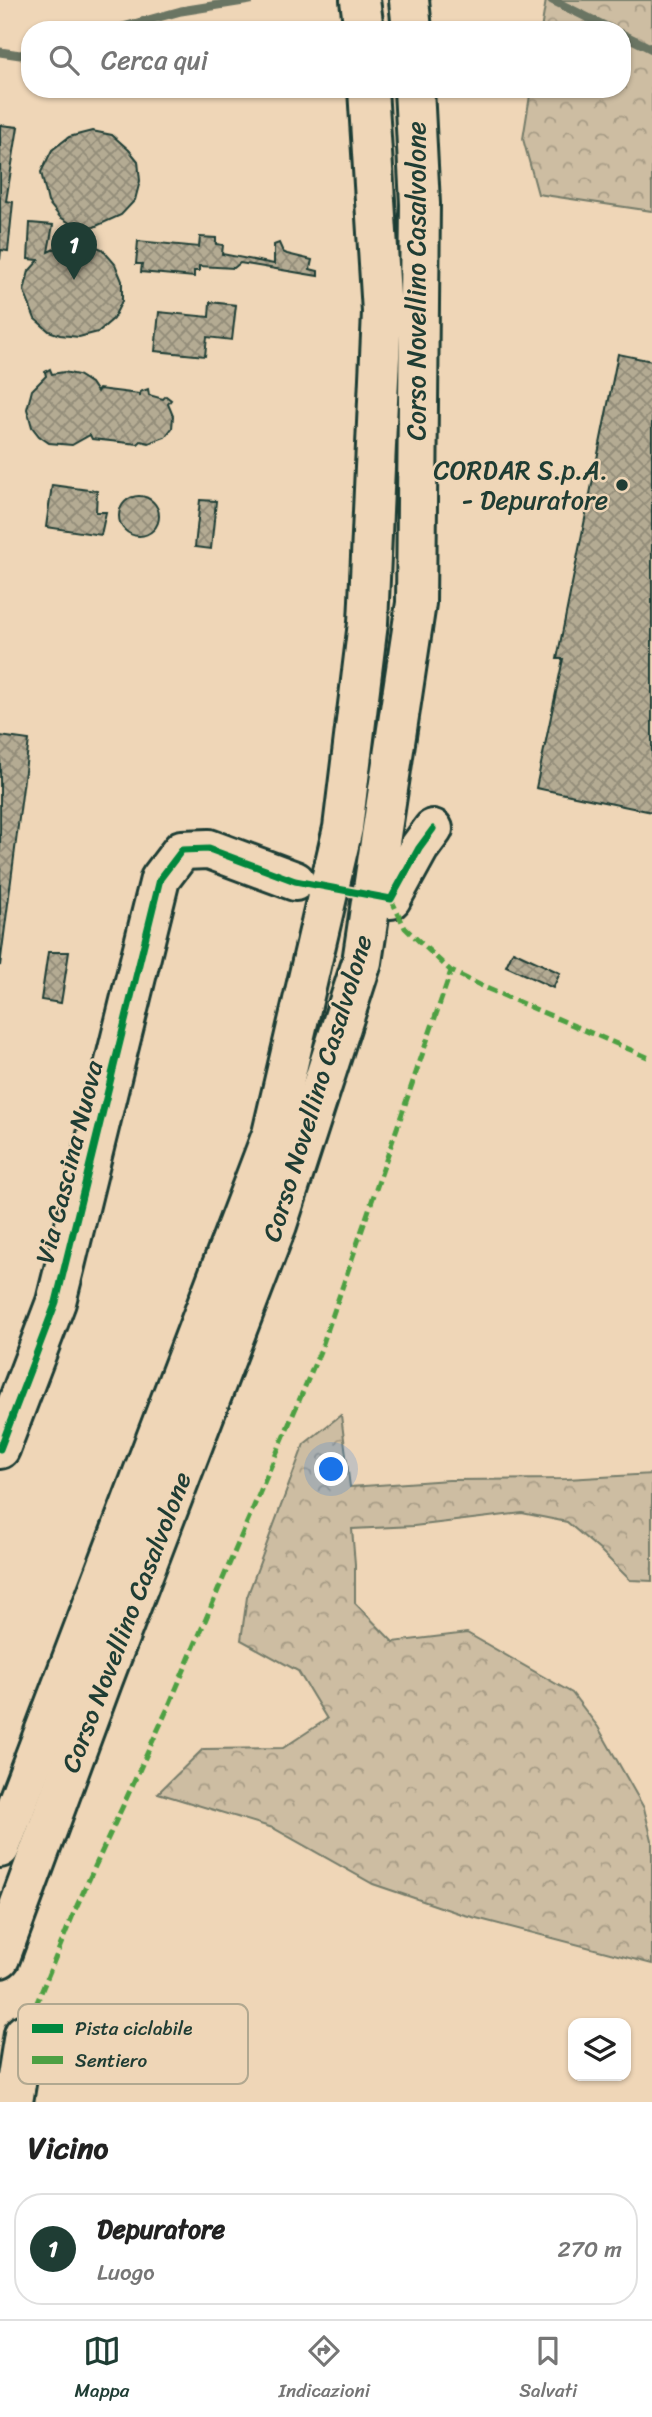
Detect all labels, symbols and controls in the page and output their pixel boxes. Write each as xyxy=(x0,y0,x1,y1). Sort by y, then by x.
search box xyxy=(21,21,631,98)
text: Cerca qui xyxy=(101,37,208,83)
icon: search xyxy=(45,41,83,79)
street label: Corso Novellino Casalvolone xyxy=(393,121,439,441)
pin: 1 xyxy=(51,222,97,280)
place label: CORDAR S.p.A. - Depuratore xyxy=(433,447,608,523)
marker: CORDAR S.p.A. - Depuratore xyxy=(614,477,630,493)
street label: Corso Novellino Casalvolone xyxy=(248,929,386,1247)
street label: Via Cascina Nuova xyxy=(22,1055,117,1269)
your location xyxy=(314,1452,348,1486)
street label: Corso Novellino Casalvolone xyxy=(47,1465,205,1779)
legend xyxy=(18,2004,248,2084)
text: Pista ciclabile xyxy=(75,2012,192,2045)
map controls xyxy=(568,2018,631,2081)
button: layers xyxy=(568,2018,631,2081)
text: Sentiero xyxy=(75,2044,147,2077)
text: Vicino xyxy=(28,2121,108,2175)
text: Depuratore xyxy=(97,2206,225,2252)
text: 1 xyxy=(48,2229,58,2270)
text: 270 m xyxy=(557,2229,622,2270)
text: Luogo xyxy=(97,2252,155,2293)
tab: Mappa xyxy=(75,2332,129,2407)
tab: Indicazioni xyxy=(279,2332,370,2407)
tab: Salvati xyxy=(519,2332,577,2407)

